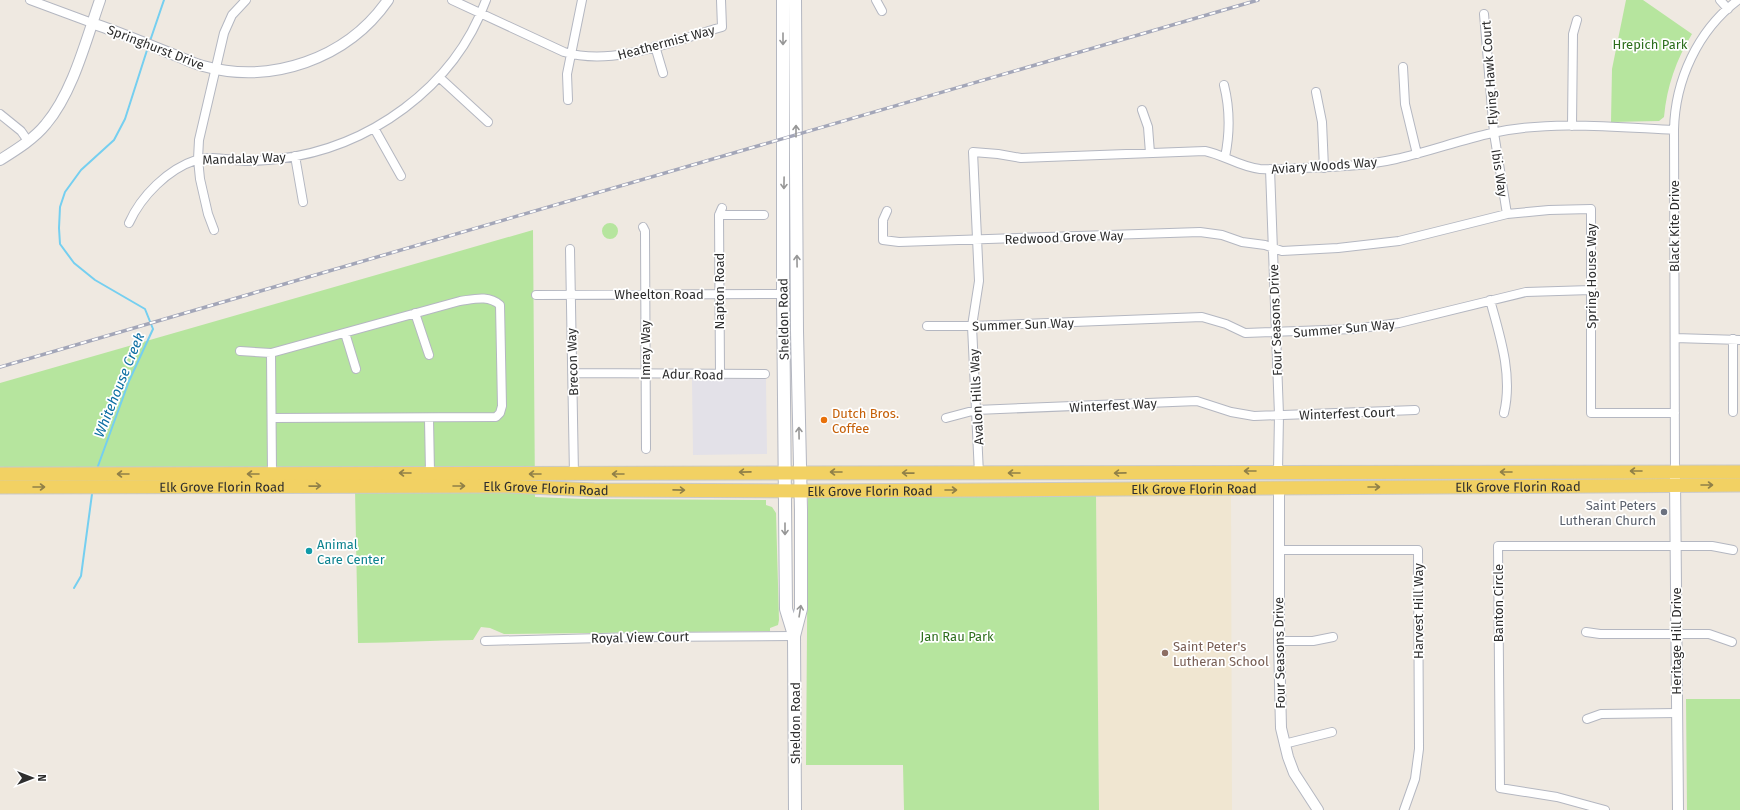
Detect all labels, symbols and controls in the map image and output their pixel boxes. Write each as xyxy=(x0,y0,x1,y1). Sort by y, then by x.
street label: Flying Hawk Court xyxy=(1478,20,1501,126)
street label: Springhurst Drive xyxy=(105,22,206,73)
street label: Heathermist Way xyxy=(616,22,717,63)
one-way arrow xyxy=(779,32,787,45)
park label: Hrepich Park xyxy=(1613,37,1688,52)
one-way arrow xyxy=(792,125,800,138)
street label: Ibis Way xyxy=(1488,148,1511,199)
street label: Mandalay Way xyxy=(202,150,287,167)
street label: Aviary Woods Way xyxy=(1271,154,1378,177)
one-way arrow xyxy=(780,176,788,189)
street label: Black Kite Drive xyxy=(1667,180,1682,272)
street label: Spring House Way xyxy=(1584,223,1599,329)
street label: Redwood Grove Way xyxy=(1004,228,1124,247)
street label: Napton Road xyxy=(712,253,727,329)
one-way arrow xyxy=(793,255,801,268)
street label: Four Seasons Drive xyxy=(1266,264,1285,376)
street label: Sheldon Road xyxy=(775,278,792,360)
street label: Wheelton Road xyxy=(614,287,704,302)
street label: Summer Sun Way xyxy=(972,315,1075,334)
street label: Summer Sun Way xyxy=(1293,317,1396,340)
street label: Imray Way xyxy=(638,319,653,380)
street label: Brecon Way xyxy=(564,327,581,396)
water label: Whitehouse Creek xyxy=(91,330,148,440)
street label: Avalon Hills Way xyxy=(966,348,987,445)
street label: Adur Road xyxy=(662,366,724,383)
street label: Winterfest Way xyxy=(1069,396,1158,415)
street label: Winterfest Court xyxy=(1299,404,1396,423)
place label: Dutch Bros. Coffee xyxy=(832,406,899,436)
marker: Dutch Bros. Coffee xyxy=(819,415,829,425)
one-way arrow xyxy=(796,427,803,440)
one-way arrow xyxy=(1630,467,1643,475)
one-way arrow xyxy=(739,468,752,476)
one-way arrow xyxy=(830,468,843,476)
one-way arrow xyxy=(1244,468,1257,475)
one-way arrow xyxy=(1500,468,1513,476)
one-way arrow xyxy=(399,469,412,477)
one-way arrow xyxy=(902,469,915,477)
one-way arrow xyxy=(1008,469,1021,477)
one-way arrow xyxy=(1114,469,1127,477)
one-way arrow xyxy=(117,470,130,478)
one-way arrow xyxy=(247,470,260,477)
one-way arrow xyxy=(529,470,542,478)
one-way arrow xyxy=(612,470,625,478)
street label: Elk Grove Florin Road xyxy=(159,479,285,495)
street label: Elk Grove Florin Road xyxy=(483,479,609,498)
street label: Elk Grove Florin Road xyxy=(1455,479,1581,495)
street label: Elk Grove Florin Road xyxy=(1131,481,1257,497)
one-way arrow xyxy=(1700,481,1713,489)
one-way arrow xyxy=(308,482,321,490)
one-way arrow xyxy=(452,482,465,490)
one-way arrow xyxy=(32,483,45,491)
street label: Elk Grove Florin Road xyxy=(807,483,933,499)
one-way arrow xyxy=(1367,483,1380,491)
one-way arrow xyxy=(672,486,685,494)
one-way arrow xyxy=(944,486,957,494)
place label: Saint Peters Lutheran Church xyxy=(1559,498,1656,528)
marker: Saint Peters Lutheran Church xyxy=(1659,507,1669,517)
one-way arrow xyxy=(781,522,789,535)
place label: Animal Care Center xyxy=(317,537,385,567)
marker: Animal Care Center xyxy=(304,546,314,556)
street label: Harvest Hill Way xyxy=(1411,563,1426,659)
street label: Banton Circle xyxy=(1491,564,1506,642)
street label: Heritage Hill Drive xyxy=(1669,587,1684,695)
street label: Four Seasons Drive xyxy=(1271,597,1288,709)
one-way arrow xyxy=(796,605,804,618)
street label: Royal View Court xyxy=(591,629,690,646)
park label: Jan Rau Park xyxy=(920,629,994,644)
place label: Saint Peter's Lutheran School xyxy=(1173,639,1269,669)
marker: Saint Peter's Lutheran School xyxy=(1160,648,1170,658)
street label: Sheldon Road xyxy=(788,682,803,764)
north arrow xyxy=(12,758,52,798)
text: N xyxy=(35,774,48,782)

